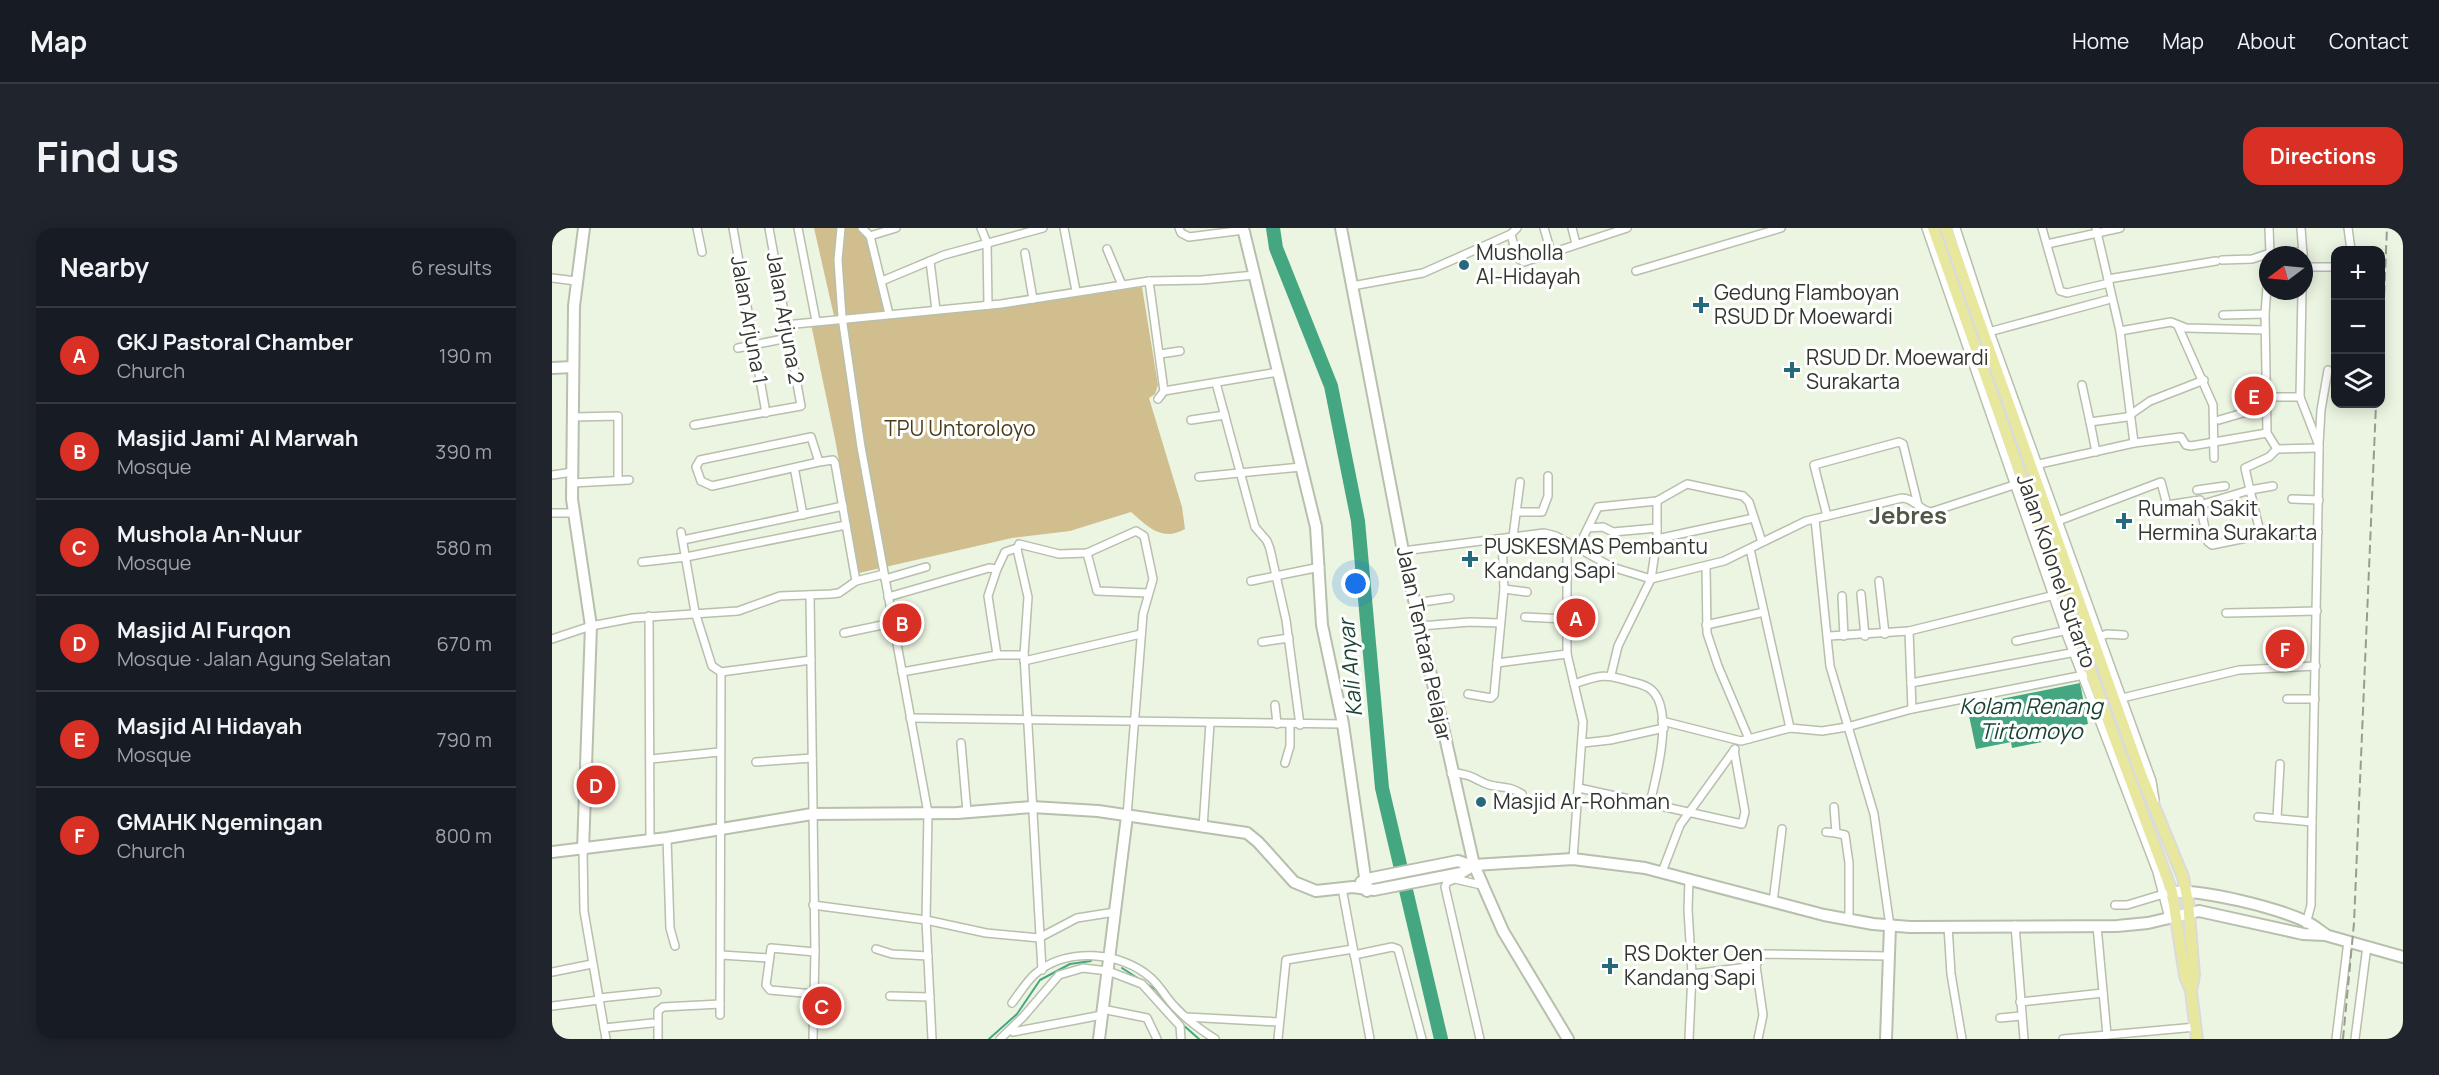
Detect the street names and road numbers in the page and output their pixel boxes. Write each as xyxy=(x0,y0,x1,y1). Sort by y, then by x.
street label: Jalan Arjuna 2 xyxy=(761,250,811,386)
street label: Jalan Arjuna 1 xyxy=(725,253,775,386)
street label: Jalan Kolonel Sutarto xyxy=(2011,470,2103,671)
street label: Jalan Tentara Pelajar xyxy=(1391,544,1459,744)

